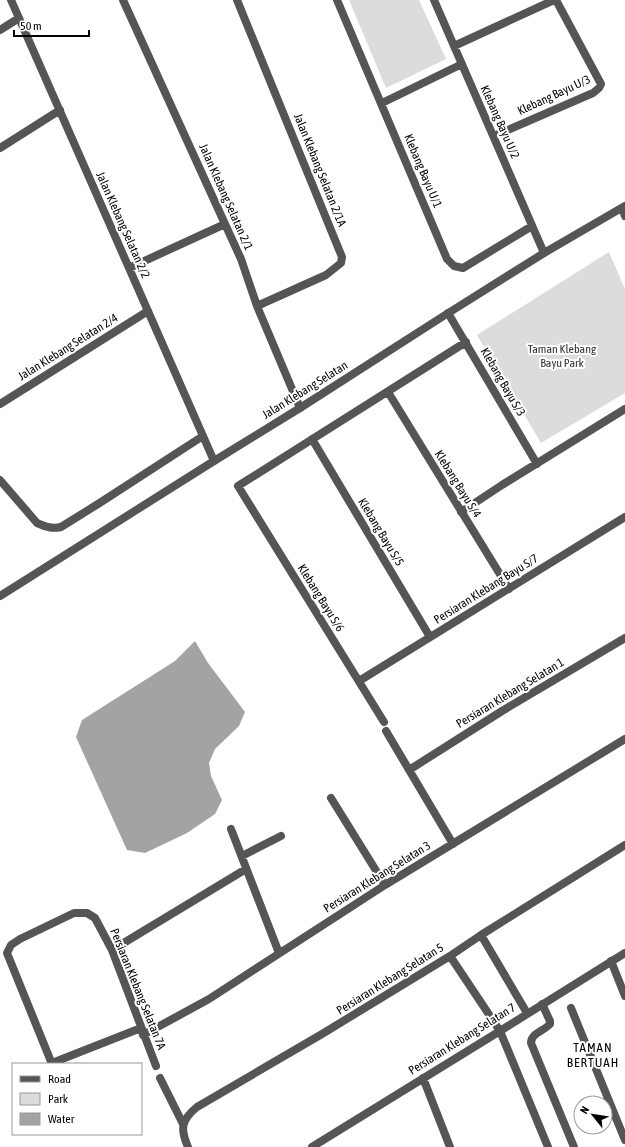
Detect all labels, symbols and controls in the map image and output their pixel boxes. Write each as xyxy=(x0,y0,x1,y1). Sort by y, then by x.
scale bar xyxy=(14,12,89,38)
text: 50 m xyxy=(20,19,42,33)
street label: Klebang Bayu U/3 xyxy=(515,72,593,118)
street label: Klebang Bayu U/2 xyxy=(478,83,522,161)
street label: Jalan Klebang Selatan 2/1A xyxy=(291,111,349,229)
street label: Klebang Bayu U/1 xyxy=(401,132,445,210)
street label: Jalan Klebang Selatan 2/1 xyxy=(196,142,256,253)
street label: Jalan Klebang Selatan 2/2 xyxy=(93,170,153,280)
street label: Jalan Klebang Selatan 2/4 xyxy=(16,310,121,383)
park label: Taman Klebang Bayu Park xyxy=(528,342,597,370)
street label: Klebang Bayu S/3 xyxy=(478,345,528,419)
street label: Jalan Klebang Selatan xyxy=(260,358,350,422)
street label: Klebang Bayu S/4 xyxy=(432,448,484,521)
street label: Klebang Bayu S/5 xyxy=(355,496,407,568)
street label: Persiaran Klebang Bayu S/7 xyxy=(431,551,541,627)
street label: Klebang Bayu S/6 xyxy=(295,562,347,635)
street label: Persiaran Klebang Selatan 1 xyxy=(454,655,567,731)
street label: Persiaran Klebang Selatan 3 xyxy=(321,838,433,916)
street label: Persiaran Klebang Selatan 7A xyxy=(107,926,169,1052)
street label: Persiaran Klebang Selatan 5 xyxy=(334,940,446,1018)
street label: Persiaran Klebang Selatan 7 xyxy=(406,1000,518,1078)
district label: TAMAN BERTUAH xyxy=(567,1040,619,1070)
legend xyxy=(12,1063,142,1135)
text: Road xyxy=(48,1072,71,1086)
text: Park xyxy=(48,1092,69,1106)
north arrow xyxy=(573,1095,613,1135)
text: N xyxy=(578,1104,591,1116)
text: Water xyxy=(48,1112,75,1126)

